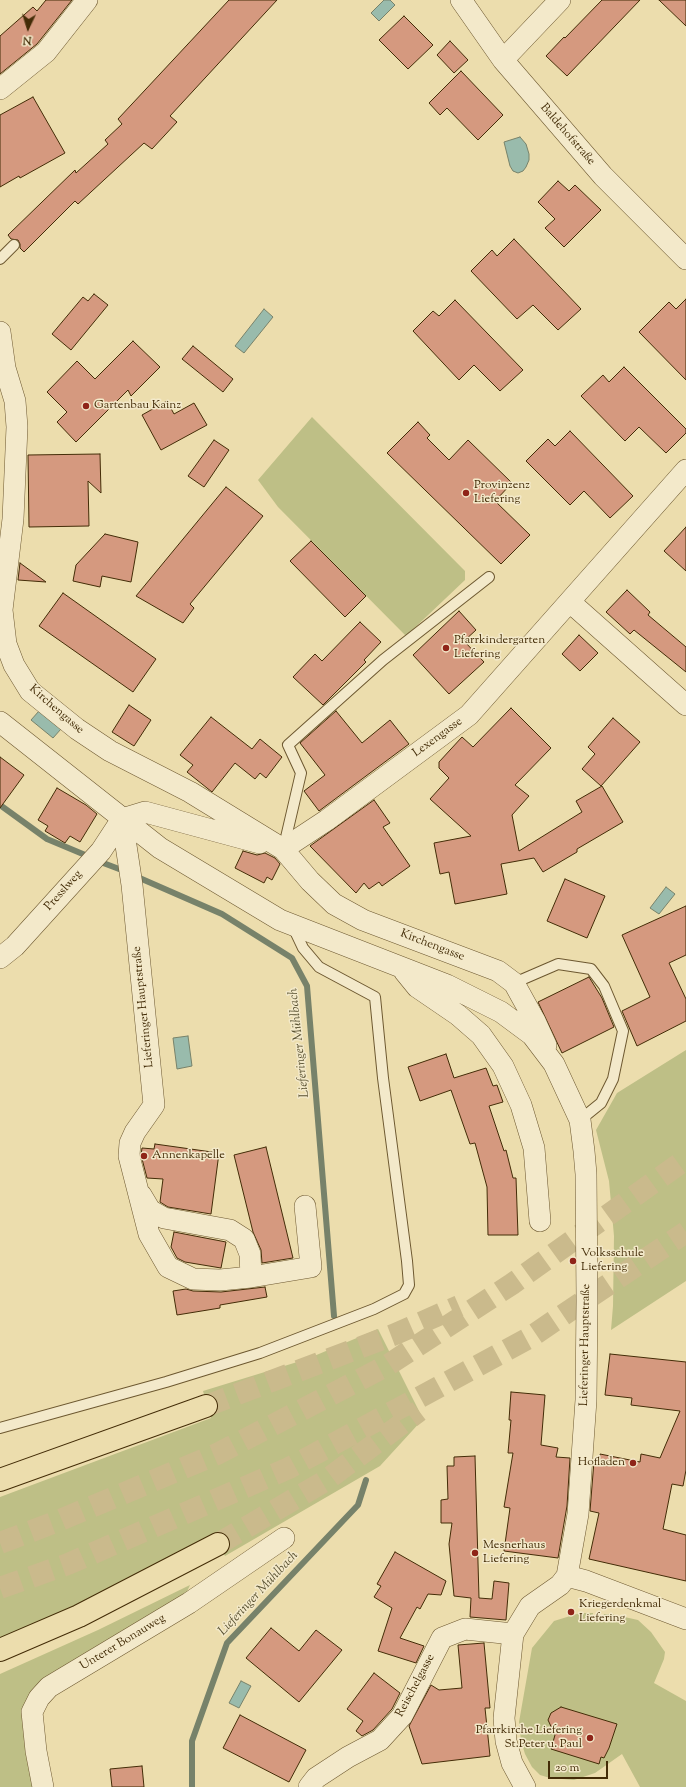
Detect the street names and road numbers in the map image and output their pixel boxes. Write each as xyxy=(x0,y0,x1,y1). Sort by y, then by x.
street label: Baldehofstraße xyxy=(536,101,598,169)
street label: Kirchengasse xyxy=(26,682,86,738)
street label: Lexengasse xyxy=(410,715,466,761)
street label: Presslweg xyxy=(42,868,86,914)
street label: Kirchengasse xyxy=(398,927,466,965)
street label: Lieferinger Hauptstraße xyxy=(130,945,158,1069)
street label: Lieferinger Hauptstraße xyxy=(578,1284,594,1406)
street label: Unterer Bonauweg xyxy=(78,1612,168,1674)
street label: Reischelgasse xyxy=(393,1652,439,1720)

